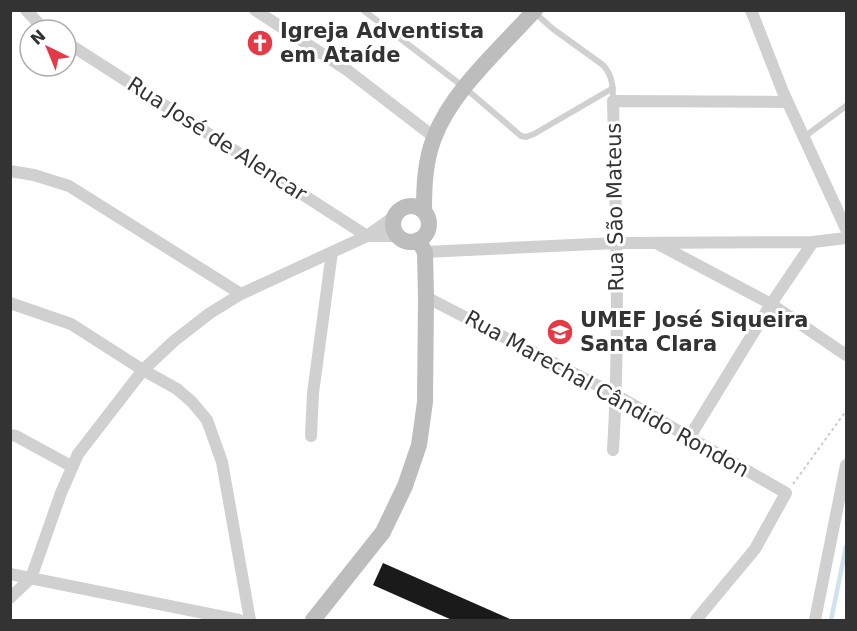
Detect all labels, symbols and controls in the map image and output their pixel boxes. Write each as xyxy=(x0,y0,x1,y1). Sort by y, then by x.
north arrow xyxy=(18,18,78,78)
place label: Igreja Adventista em Ataíde xyxy=(280,19,484,67)
text: N xyxy=(27,26,49,49)
church icon: Igreja Adventista em Ataíde xyxy=(245,28,275,58)
street label: Rua José de Alencar xyxy=(123,72,311,206)
street label: Rua São Mateus xyxy=(602,122,628,292)
street label: Rua Marechal Cândido Rondon xyxy=(461,306,753,482)
place label: UMEF José Siqueira Santa Clara xyxy=(580,308,809,356)
school or university icon: UMEF José Siqueira Santa Clara xyxy=(545,317,575,347)

